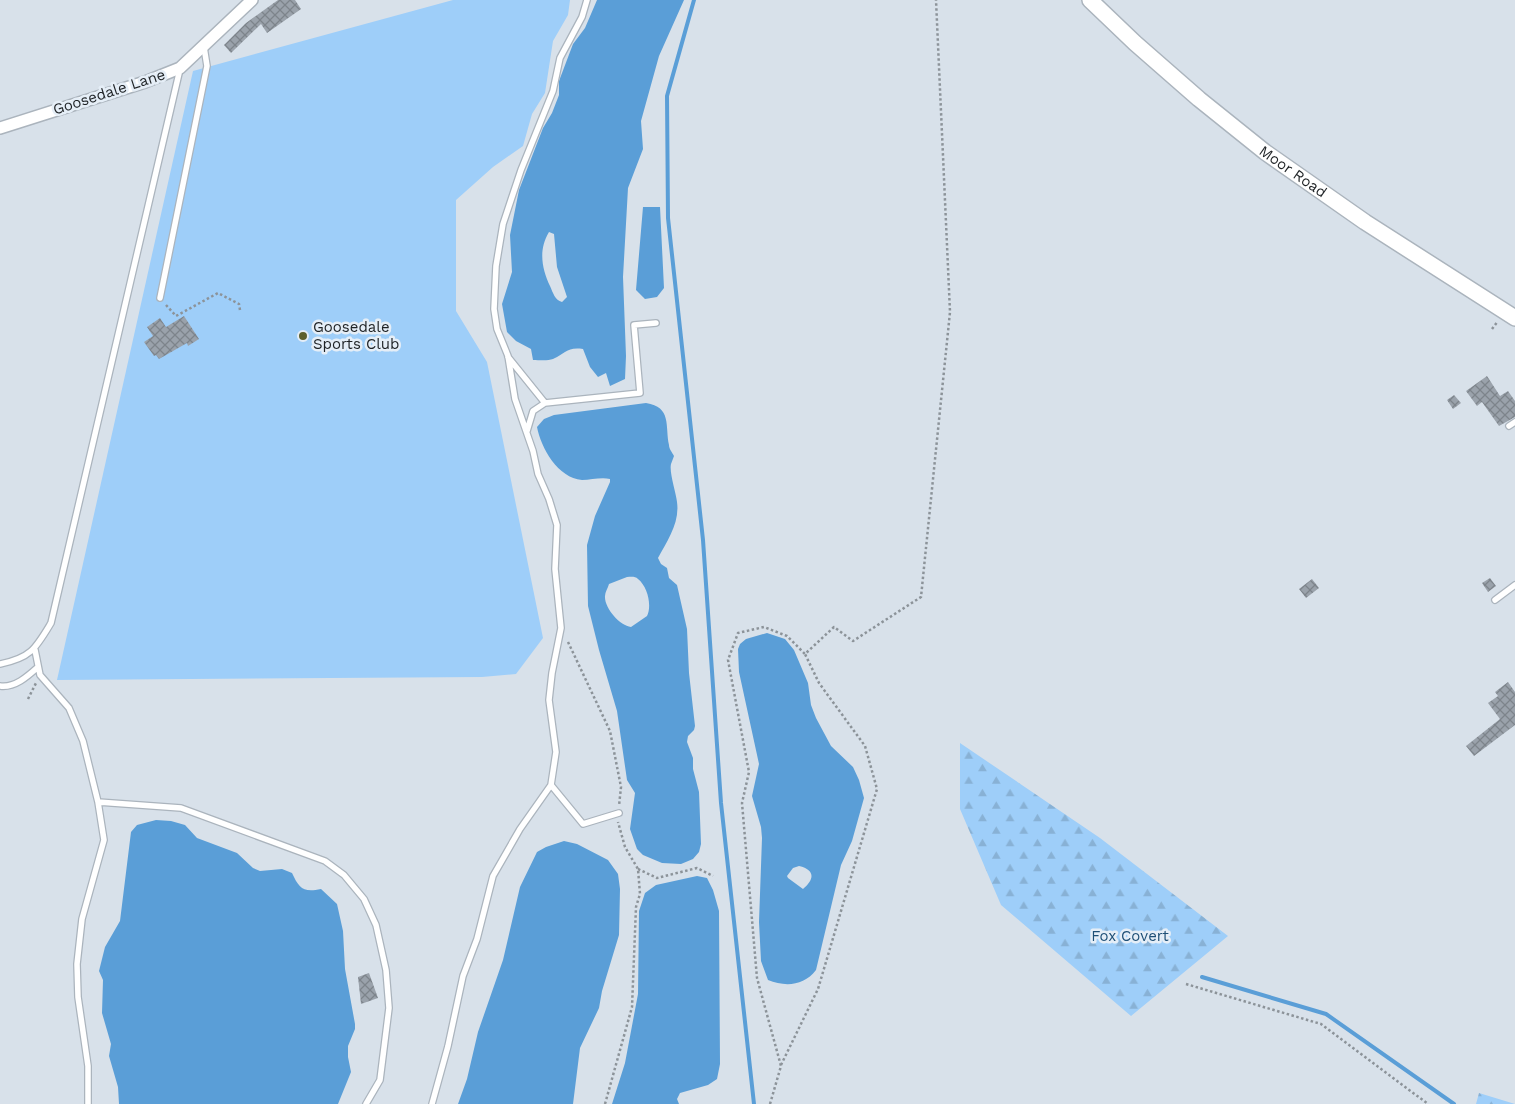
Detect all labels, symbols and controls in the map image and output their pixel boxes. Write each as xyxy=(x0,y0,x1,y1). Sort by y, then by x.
street label: Goosedale Lane xyxy=(51,65,167,119)
street label: Moor Road xyxy=(1256,142,1330,201)
place label: Goosedale Sports Club xyxy=(313,318,399,353)
marker: Goosedale Sports Club xyxy=(297,330,309,342)
park label: Fox Covert xyxy=(1091,927,1169,945)

